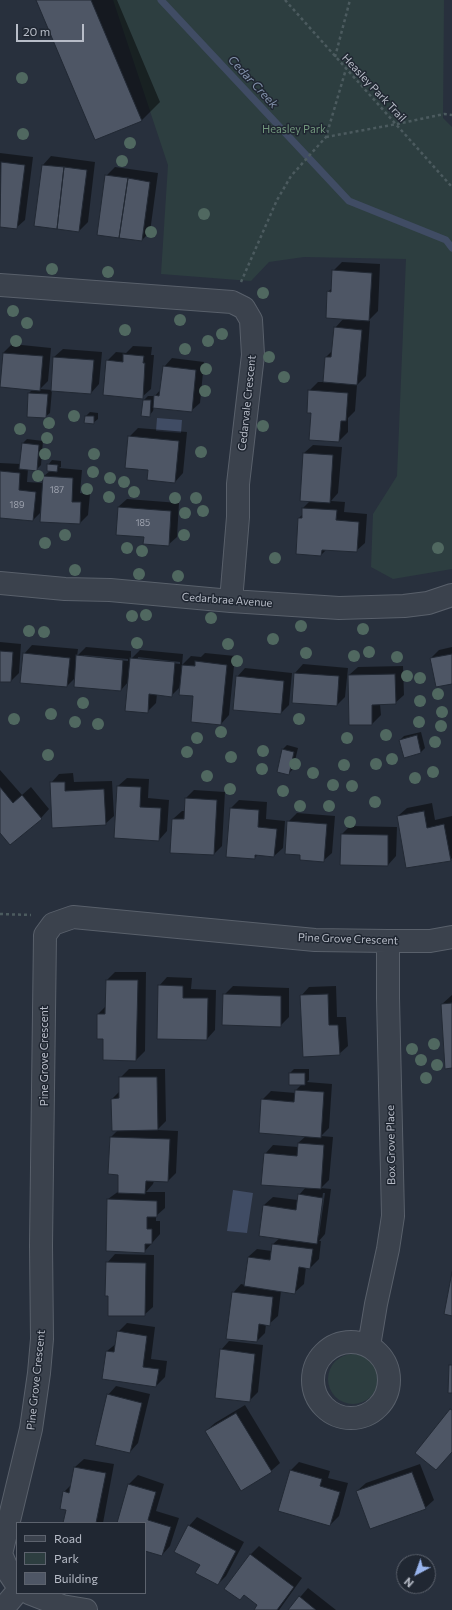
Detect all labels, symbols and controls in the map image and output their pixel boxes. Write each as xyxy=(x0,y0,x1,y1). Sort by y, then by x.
scale bar xyxy=(18,16,86,42)
text: 20 m xyxy=(23,24,50,38)
street label: Heasley Park Trail xyxy=(339,51,409,125)
water label: Cedar Creek xyxy=(225,53,281,111)
park label: Heasley Park xyxy=(262,122,326,136)
street label: Cedarvale Crescent xyxy=(235,354,259,452)
house number: 187 xyxy=(50,485,64,495)
house number: 189 xyxy=(10,500,24,510)
house number: 185 xyxy=(136,518,150,528)
street label: Cedarbrae Avenue xyxy=(181,590,273,610)
street label: Pine Grove Crescent xyxy=(298,931,398,947)
street label: Pine Grove Crescent xyxy=(37,1006,51,1106)
street label: Box Grove Place xyxy=(384,1105,398,1185)
street label: Pine Grove Crescent xyxy=(24,1329,48,1431)
legend xyxy=(16,1522,146,1594)
text: Road xyxy=(54,1531,82,1545)
text: Park xyxy=(54,1551,79,1565)
north arrow xyxy=(396,1554,436,1594)
text: Building xyxy=(54,1571,98,1585)
text: N xyxy=(401,1575,416,1590)

